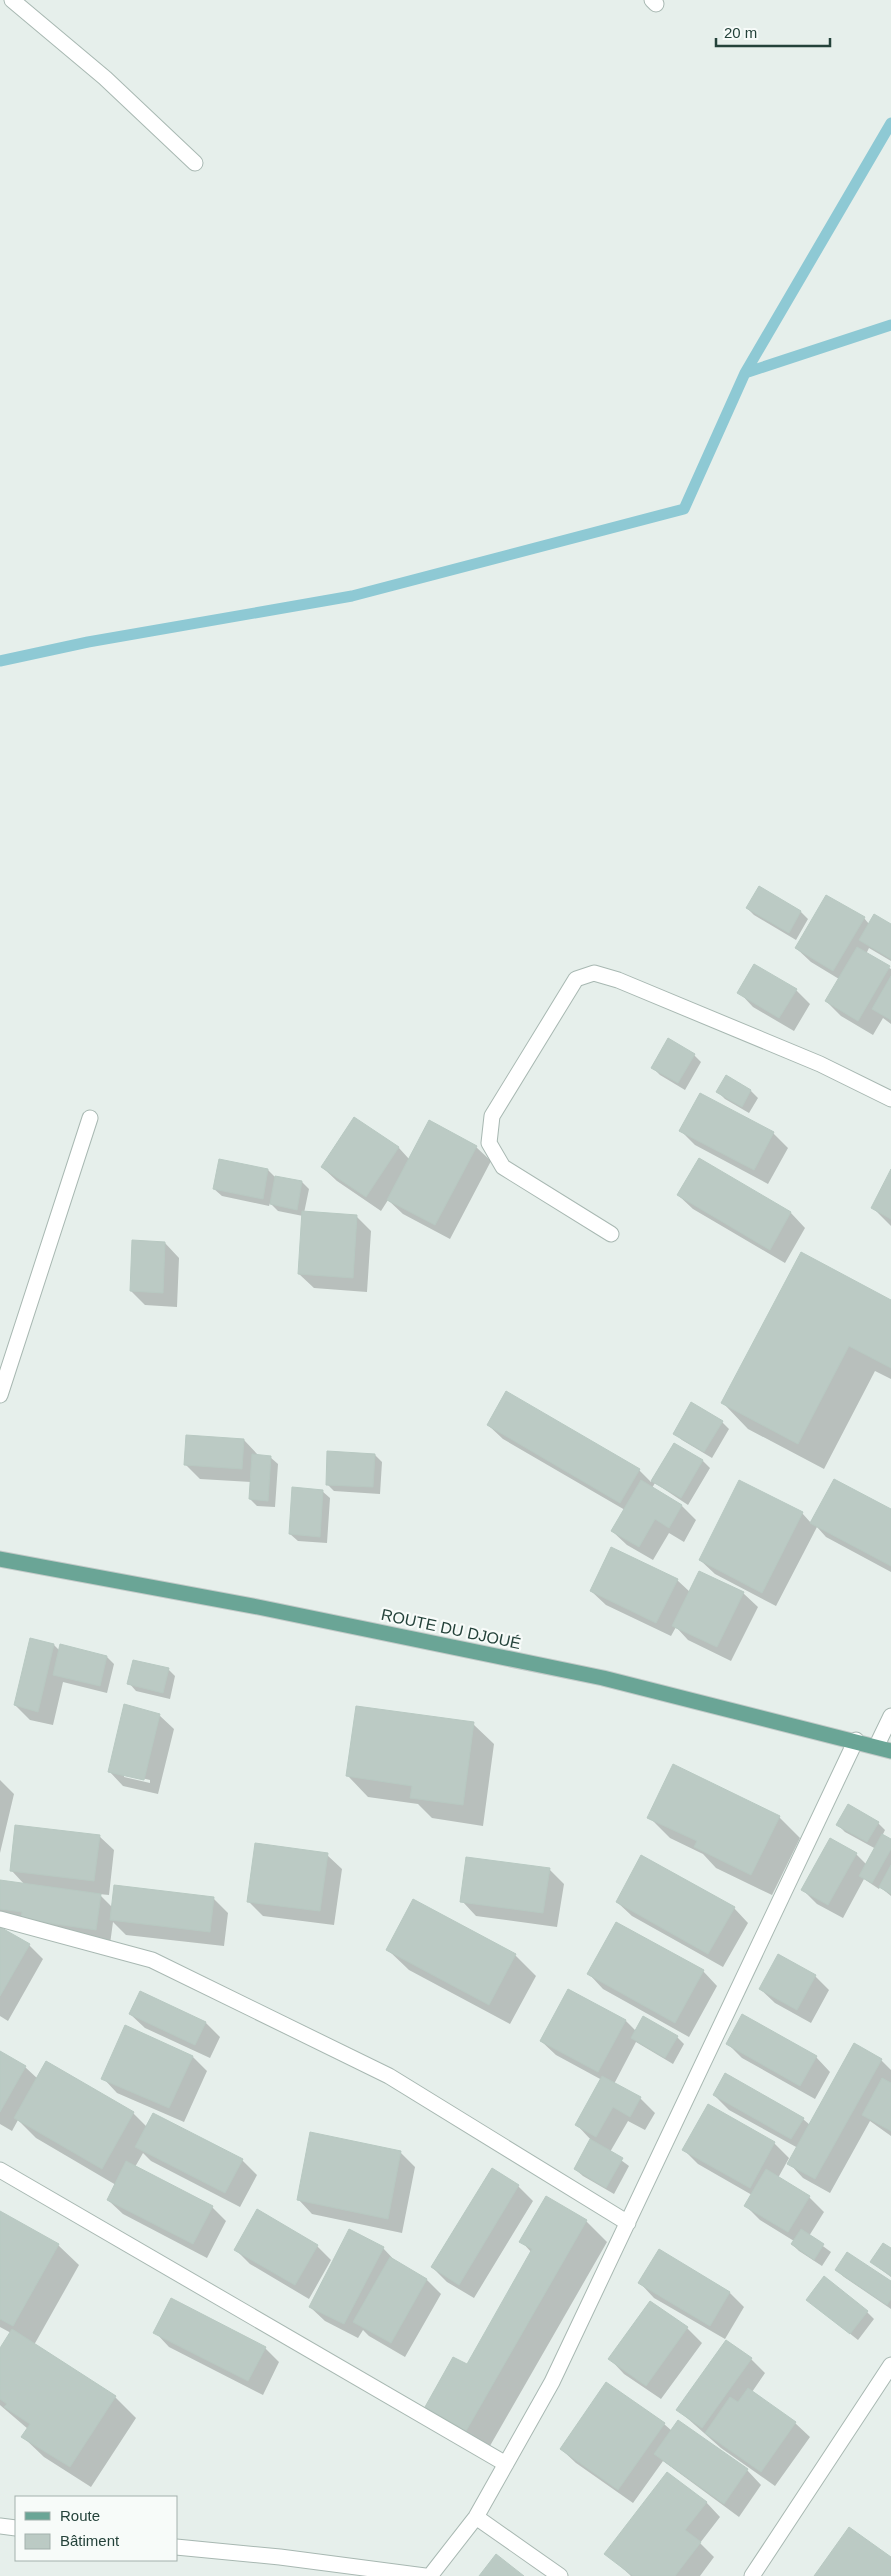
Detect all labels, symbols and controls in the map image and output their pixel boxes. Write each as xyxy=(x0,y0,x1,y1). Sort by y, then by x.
scale bar xyxy=(716,15,830,47)
text: 20 m xyxy=(724,24,757,41)
street label: ROUTE DU DJOUÉ xyxy=(380,1605,523,1652)
legend xyxy=(15,2496,178,2561)
text: Route xyxy=(60,2507,100,2524)
text: Bâtiment xyxy=(60,2532,120,2549)

